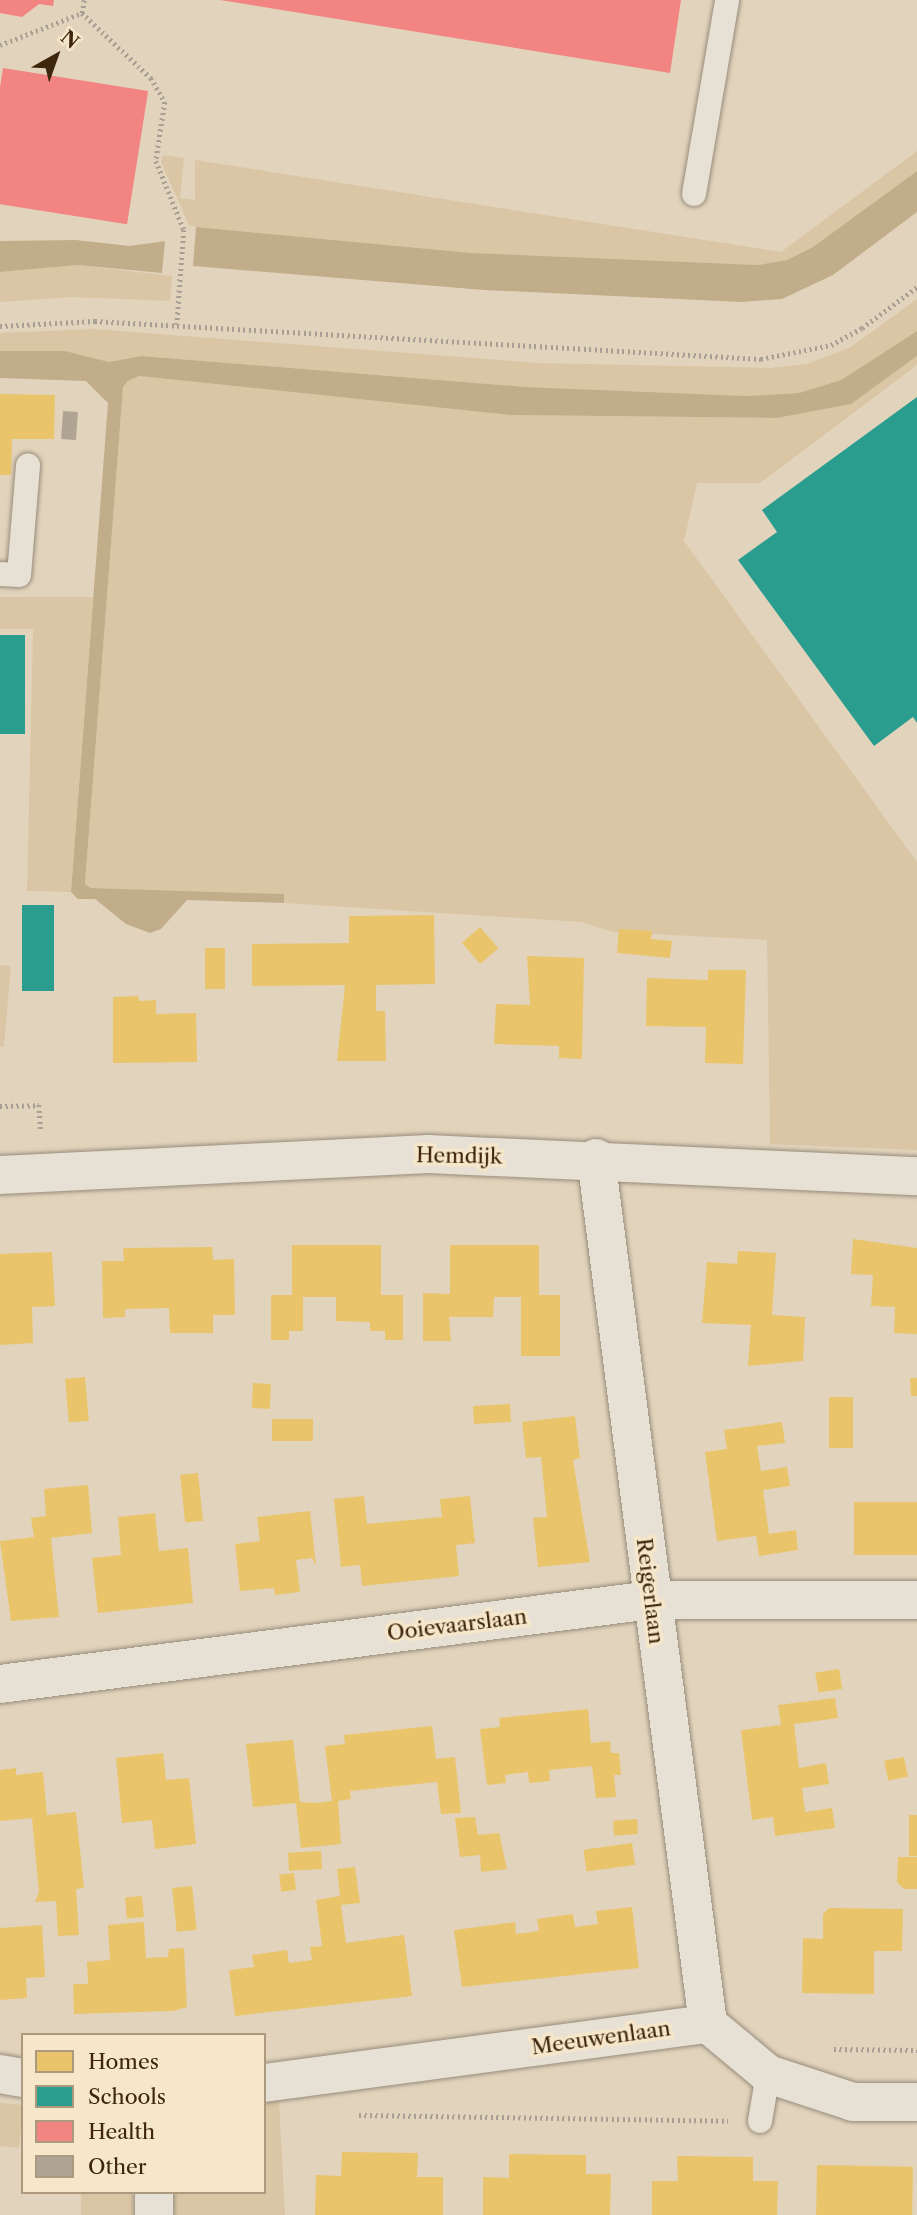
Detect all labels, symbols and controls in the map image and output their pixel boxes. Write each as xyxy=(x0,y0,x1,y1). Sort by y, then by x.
north arrow xyxy=(21,21,91,91)
text: N xyxy=(56,25,84,54)
street label: Hemdijk xyxy=(416,1143,502,1169)
street label: Reigerlaan xyxy=(631,1537,669,1645)
street label: Ooievaarslaan xyxy=(386,1604,528,1646)
street label: Meeuwenlaan xyxy=(530,2016,672,2060)
legend xyxy=(21,2033,266,2194)
text: Homes xyxy=(88,2049,159,2074)
text: Schools xyxy=(88,2084,166,2109)
text: Health xyxy=(88,2119,155,2144)
text: Other xyxy=(88,2154,147,2179)

